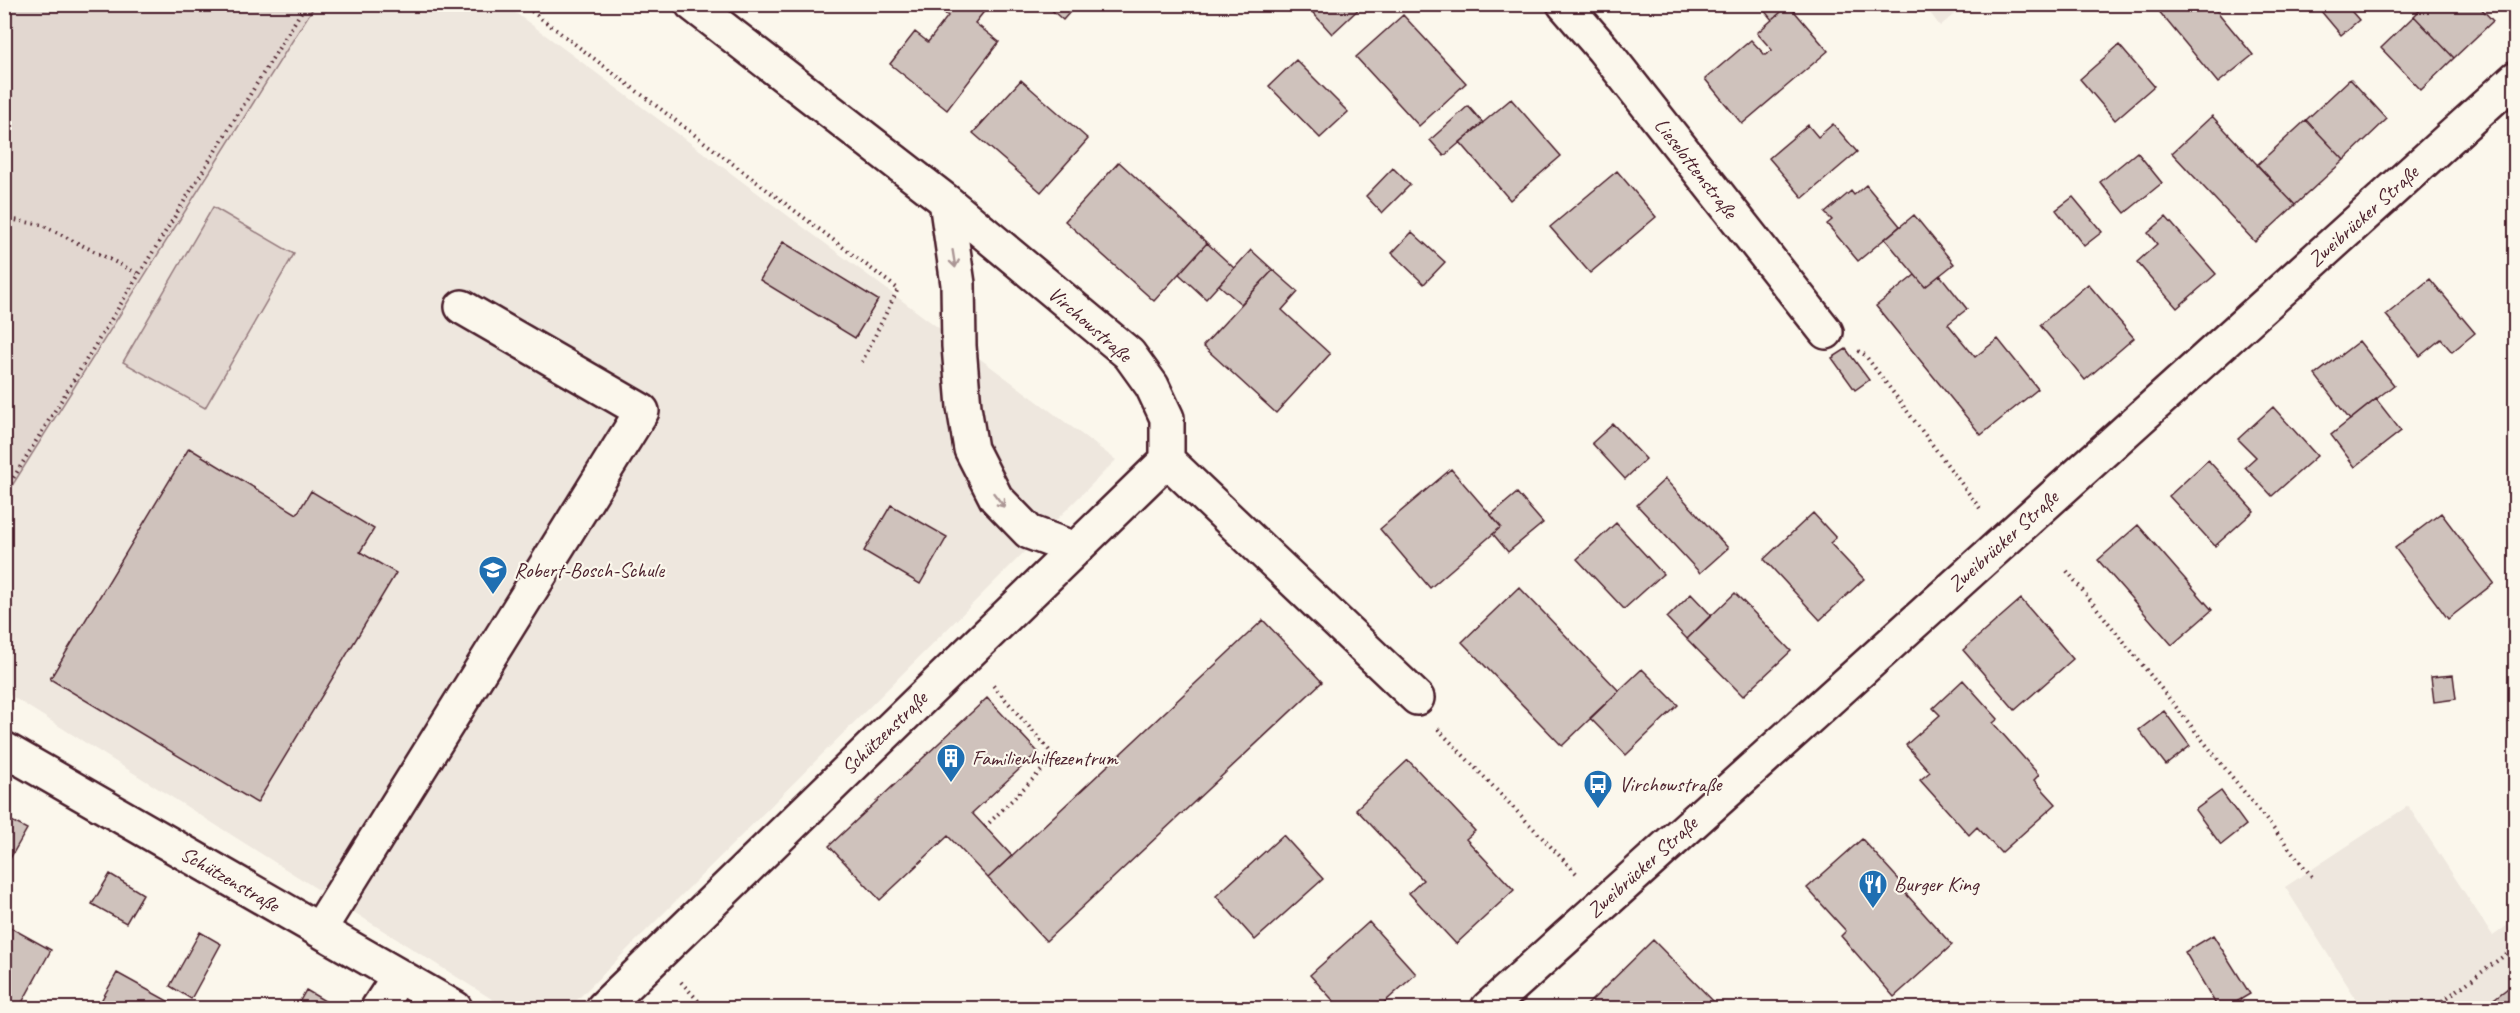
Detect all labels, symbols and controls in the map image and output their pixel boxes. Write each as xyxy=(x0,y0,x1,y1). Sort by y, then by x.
street label: Lieselottenstraße xyxy=(1649,113,1745,225)
street label: Zweibrücker Straße xyxy=(2302,158,2425,272)
one-way arrow xyxy=(949,248,960,268)
street label: Virchowstraße xyxy=(1043,281,1139,369)
street label: Zweibrücker Straße xyxy=(1942,483,2065,597)
one-way arrow xyxy=(993,492,1006,508)
school or university icon: Robert-Bosch-Schule xyxy=(477,554,509,596)
place label: Robert-Bosch-Schule xyxy=(514,557,665,583)
street label: Schützenstraße xyxy=(836,684,934,780)
building icon: Familienhilfezentrum xyxy=(935,742,967,784)
place label: Familienhilfezentrum xyxy=(972,745,1119,771)
bus stop icon: Virchowstraße xyxy=(1582,768,1614,810)
place label: Virchowstraße xyxy=(1619,771,1724,797)
street label: Zweibrücker Straße xyxy=(1581,809,1704,923)
street label: Schützenstraße xyxy=(176,840,286,919)
restaurant icon: Burger King xyxy=(1857,868,1889,910)
place label: Burger King xyxy=(1894,871,1980,897)

